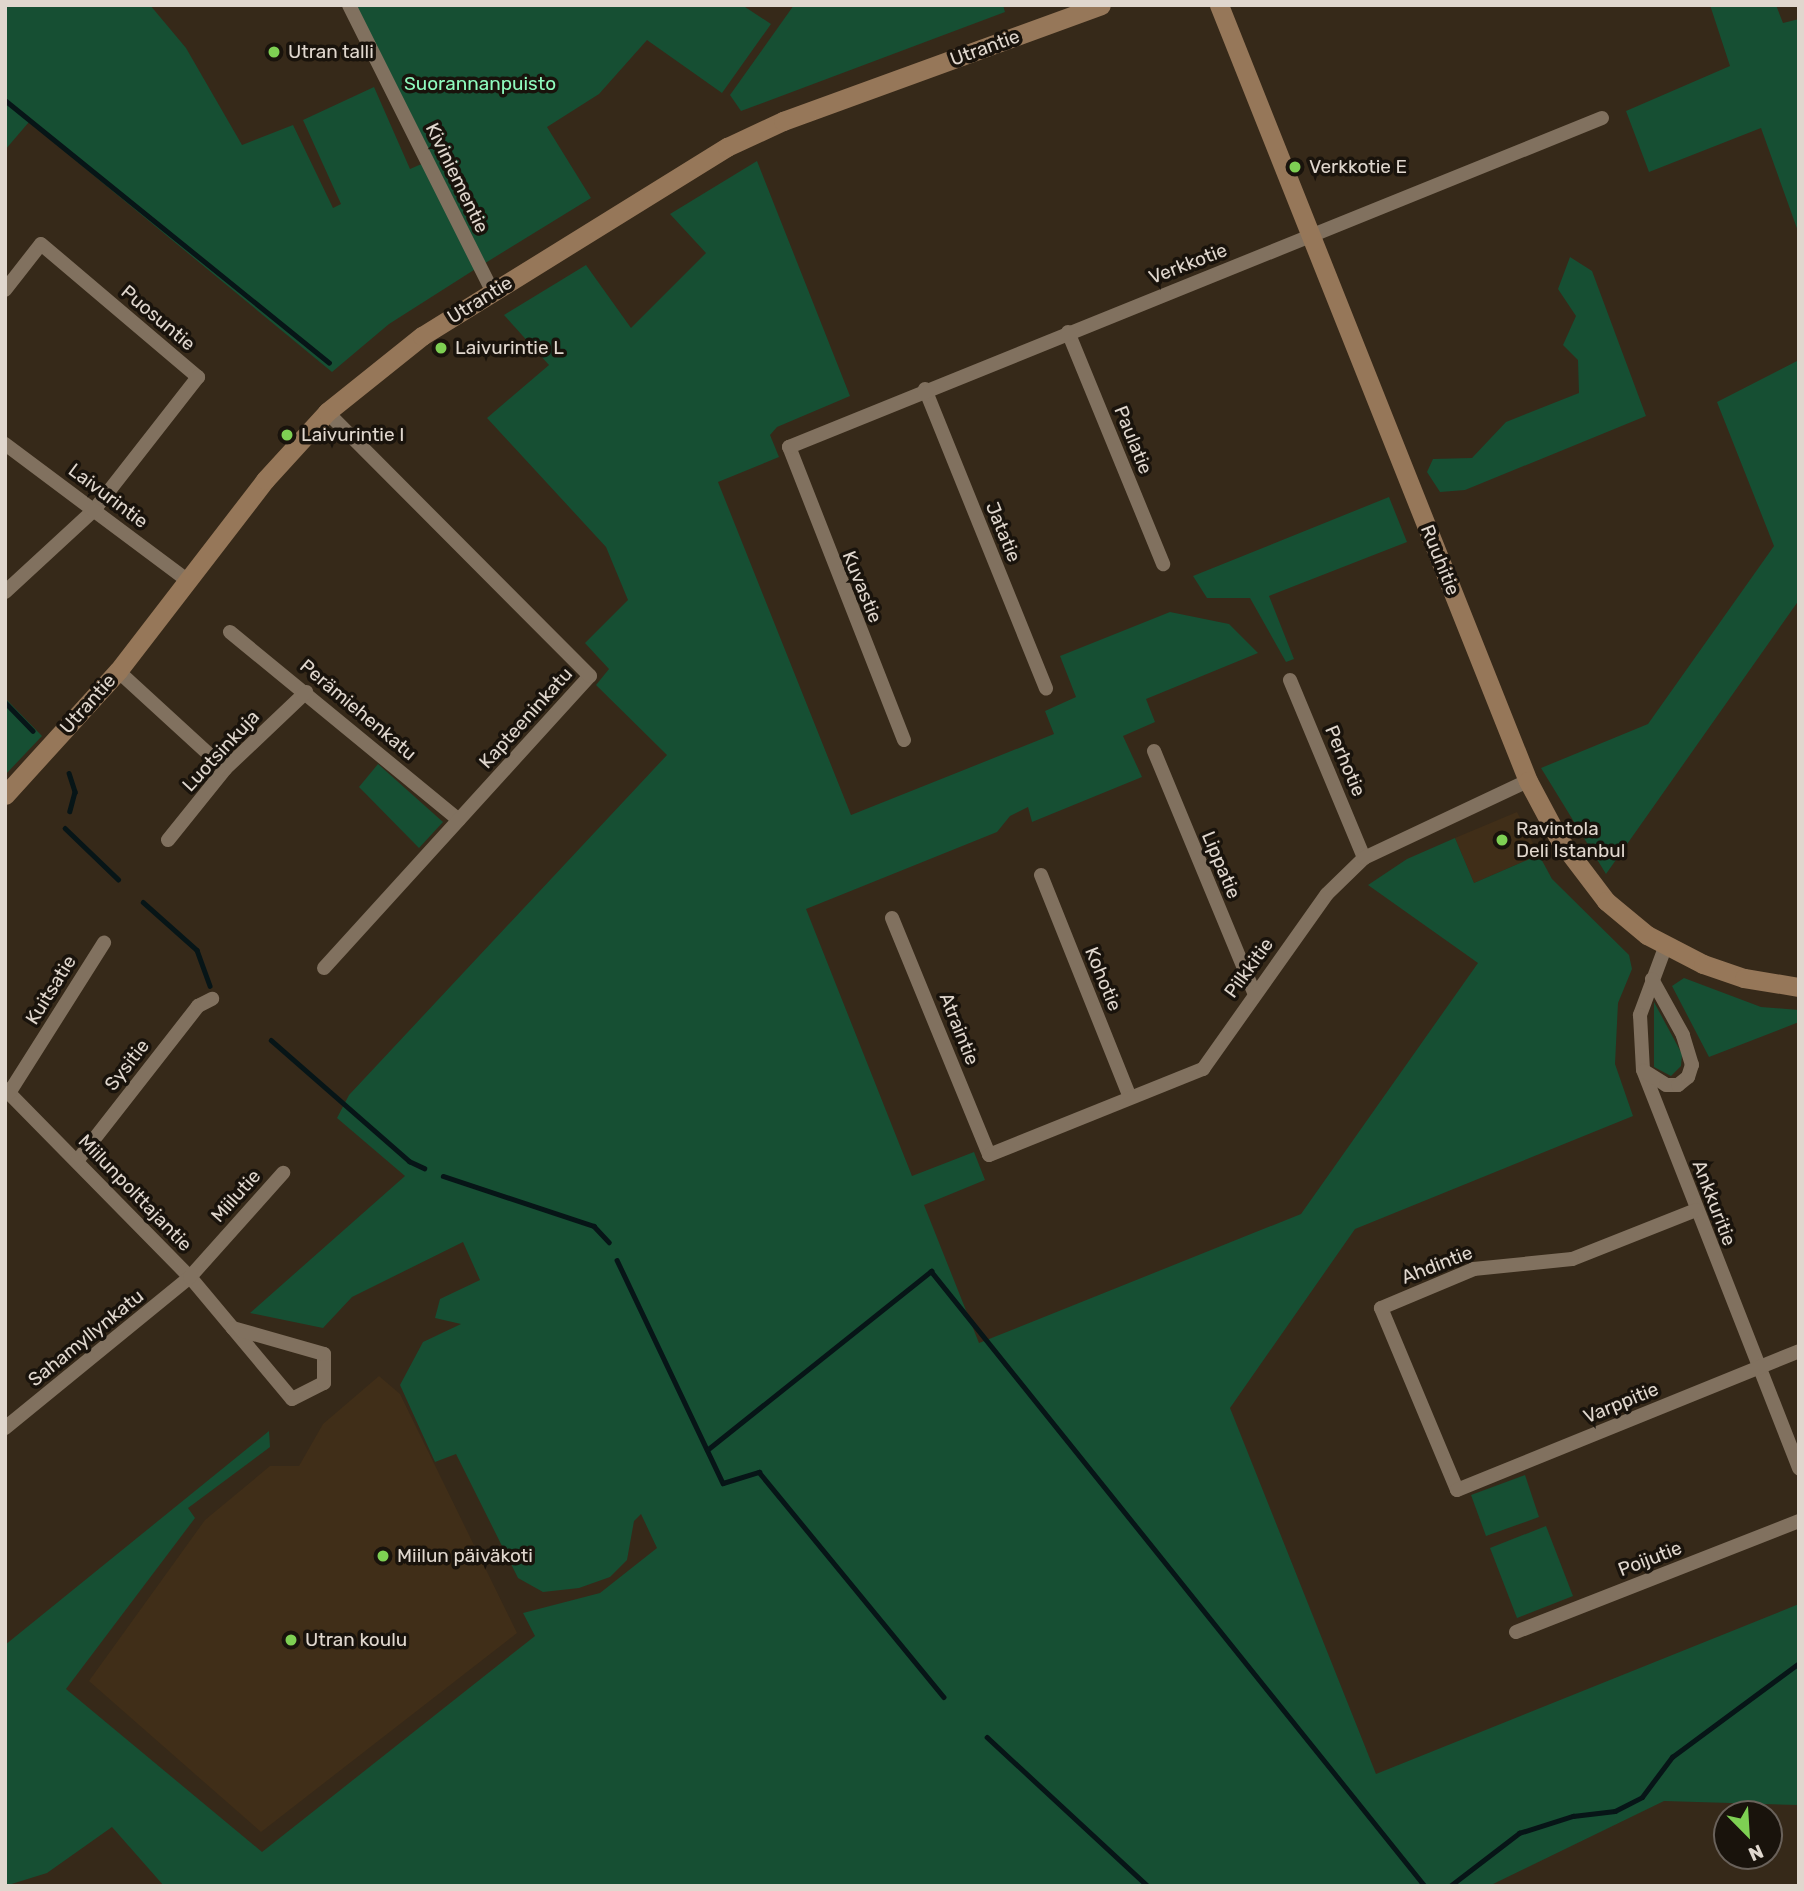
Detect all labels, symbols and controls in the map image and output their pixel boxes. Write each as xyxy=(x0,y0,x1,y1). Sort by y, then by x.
street label: Utrantie xyxy=(947,25,1023,71)
place label: Utran talli xyxy=(288,41,374,63)
marker: Utran talli xyxy=(266,44,282,60)
park label: Suorannanpuisto xyxy=(404,73,556,95)
street label: Kiviniementie xyxy=(421,119,493,237)
place label: Verkkotie E xyxy=(1309,156,1407,178)
marker: Verkkotie E xyxy=(1287,159,1303,175)
street label: Verkkotie xyxy=(1146,239,1230,289)
street label: Utrantie xyxy=(443,271,517,329)
street label: Puosuntie xyxy=(116,280,200,356)
place label: Laivurintie L xyxy=(455,337,564,359)
marker: Laivurintie L xyxy=(433,340,449,356)
street label: Paulatie xyxy=(1109,403,1157,477)
place label: Laivurintie I xyxy=(301,424,404,446)
marker: Laivurintie I xyxy=(279,427,295,443)
street label: Laivurintie xyxy=(64,459,152,533)
street label: Jatatie xyxy=(981,499,1025,565)
street label: Ruuhitie xyxy=(1416,521,1464,599)
street label: Kuvastie xyxy=(837,548,887,626)
street label: Perämiehenkatu xyxy=(295,655,421,765)
street label: Kapteeninkatu xyxy=(475,663,577,773)
street label: Utrantie xyxy=(55,669,121,739)
street label: Luotsinkuja xyxy=(178,706,264,796)
street label: Perhotie xyxy=(1320,722,1370,800)
place label: Ravintola Deli Istanbul xyxy=(1516,818,1625,862)
street label: Lippatie xyxy=(1197,828,1245,902)
marker: Ravintola Deli Istanbul xyxy=(1494,832,1510,848)
street label: Pilkkitie xyxy=(1220,934,1278,1002)
street label: Kohotie xyxy=(1080,944,1126,1014)
street label: Kuitsatie xyxy=(21,951,81,1029)
street label: Atraintie xyxy=(934,990,984,1068)
street label: Sysitie xyxy=(100,1035,154,1095)
street label: Miilunpolttajantie xyxy=(73,1130,197,1256)
street label: Ankkuritie xyxy=(1687,1157,1741,1249)
street label: Miilutie xyxy=(206,1165,266,1227)
street label: Ahdintie xyxy=(1398,1241,1476,1289)
street label: Sahamyllynkatu xyxy=(24,1285,148,1391)
street label: Varppitie xyxy=(1580,1378,1662,1428)
street label: Poijutie xyxy=(1615,1536,1685,1582)
place label: Miilun päiväkoti xyxy=(397,1545,533,1567)
marker: Miilun päiväkoti xyxy=(375,1548,391,1564)
place label: Utran koulu xyxy=(305,1629,407,1651)
marker: Utran koulu xyxy=(283,1632,299,1648)
north arrow xyxy=(1713,1800,1783,1870)
text: N xyxy=(1745,1840,1767,1866)

